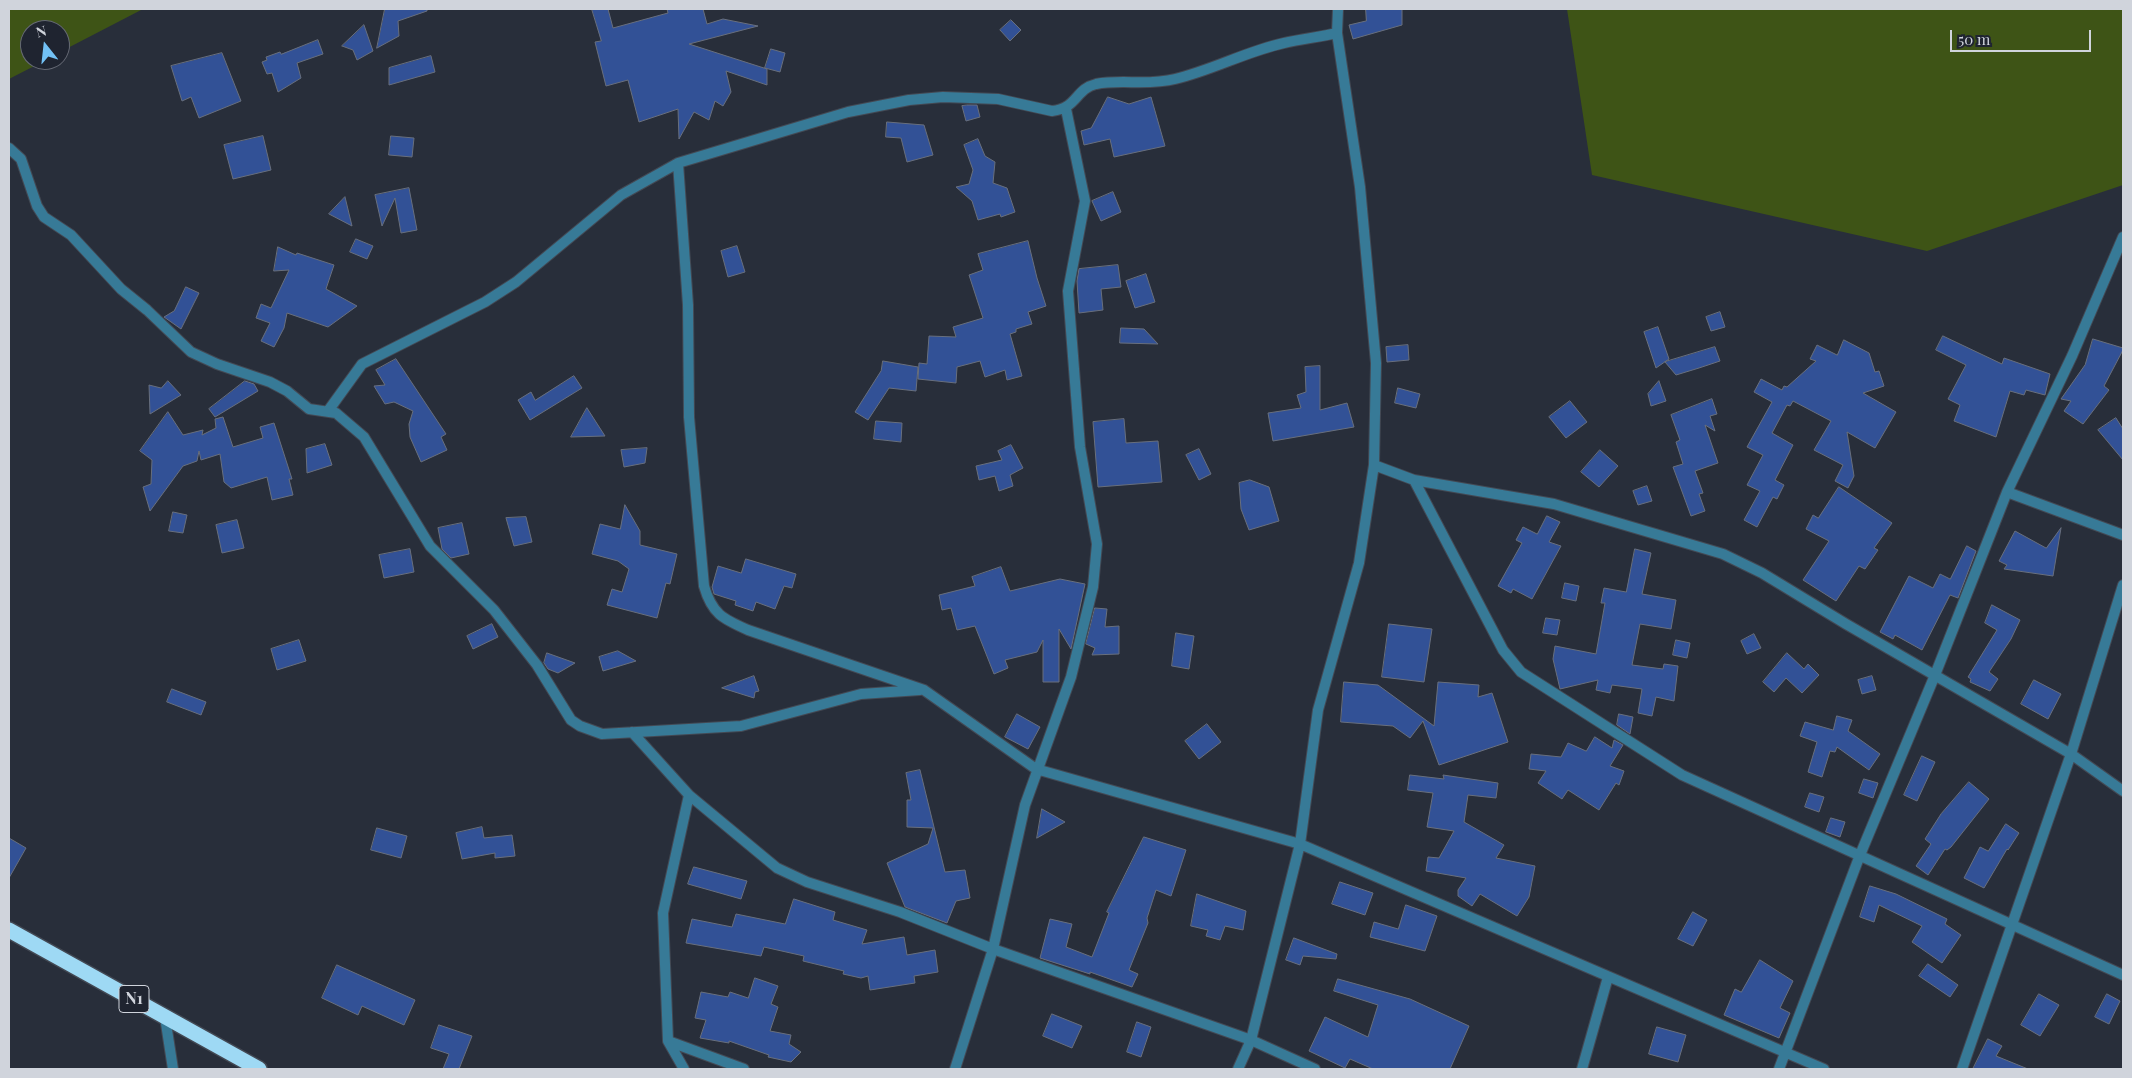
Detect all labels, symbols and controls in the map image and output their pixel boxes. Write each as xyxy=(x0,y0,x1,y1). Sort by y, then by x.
north arrow xyxy=(20,20,70,70)
scale bar xyxy=(1952,20,2093,52)
text: N xyxy=(34,21,48,42)
text: 50 m xyxy=(1958,29,1990,49)
road number: N1 xyxy=(119,986,149,1012)

